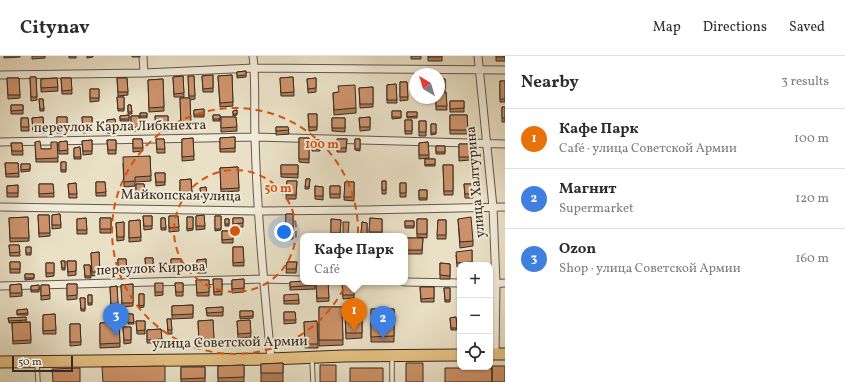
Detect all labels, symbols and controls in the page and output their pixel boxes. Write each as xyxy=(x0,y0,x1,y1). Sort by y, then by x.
text: Citynav xyxy=(20,15,90,41)
text: Map xyxy=(653,18,681,37)
text: Directions xyxy=(703,18,767,37)
text: Saved xyxy=(789,18,825,37)
north arrow xyxy=(409,68,445,104)
text: Nearby xyxy=(521,71,579,94)
text: 3 results xyxy=(781,73,829,91)
street label: переулок Карла Либкнехта xyxy=(34,116,207,138)
text: Кафе Парк xyxy=(559,119,638,140)
street label: улица Халтурина xyxy=(462,125,490,239)
text: 1 xyxy=(531,130,537,148)
text: 100 m xyxy=(794,130,829,148)
text: 100 m xyxy=(305,137,339,153)
text: Café · улица Советской Армии xyxy=(559,140,737,158)
text: Магнит xyxy=(559,179,616,200)
text: 50 m xyxy=(264,181,292,197)
street label: Майкопская улица xyxy=(120,185,242,207)
text: 2 xyxy=(531,190,537,208)
text: 120 m xyxy=(795,190,829,208)
text: Supermarket xyxy=(559,200,634,218)
your location xyxy=(274,222,294,242)
centre of rings xyxy=(228,224,242,238)
popup xyxy=(300,233,408,285)
text: Ozon xyxy=(559,239,596,260)
text: Кафе Парк xyxy=(314,240,394,261)
text: 3 xyxy=(531,250,537,268)
text: 160 m xyxy=(795,250,829,268)
street label: переулок Кирова xyxy=(96,258,206,280)
text: Shop · улица Советской Армии xyxy=(559,260,741,278)
text: Café xyxy=(314,261,340,279)
map controls xyxy=(457,262,493,370)
button: + xyxy=(457,262,493,298)
pin: 1 xyxy=(341,298,367,331)
button: − xyxy=(457,298,493,334)
pin: 3 xyxy=(103,303,129,336)
pin: 2 xyxy=(370,306,396,339)
street label: улица Советской Армии xyxy=(152,332,308,354)
button: locate xyxy=(457,334,493,370)
scale bar xyxy=(12,354,73,373)
text: 50 m xyxy=(18,355,42,370)

